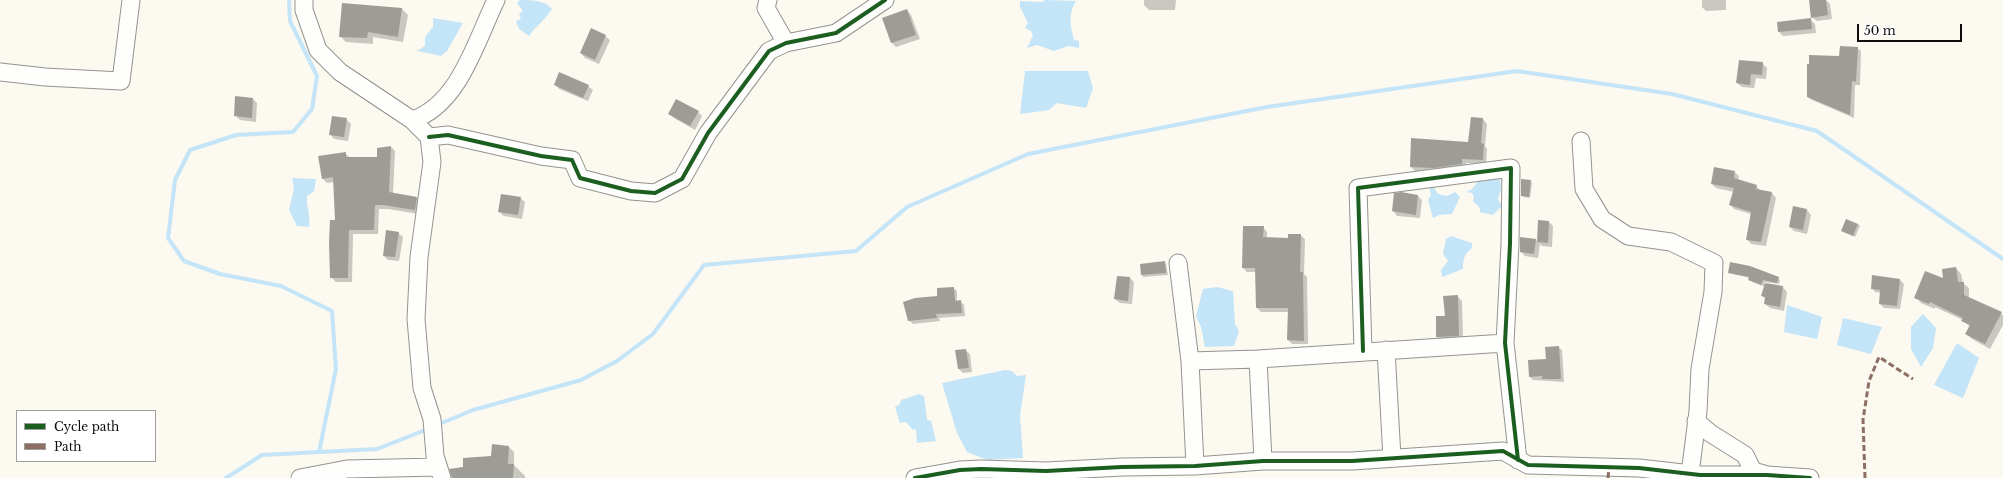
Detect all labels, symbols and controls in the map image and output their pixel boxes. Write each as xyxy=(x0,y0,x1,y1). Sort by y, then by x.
scale bar xyxy=(1859,16,1964,42)
text: 50 m xyxy=(1864,23,1896,38)
legend xyxy=(16,410,156,462)
text: Cycle path xyxy=(54,419,119,434)
text: Path xyxy=(54,439,82,454)

